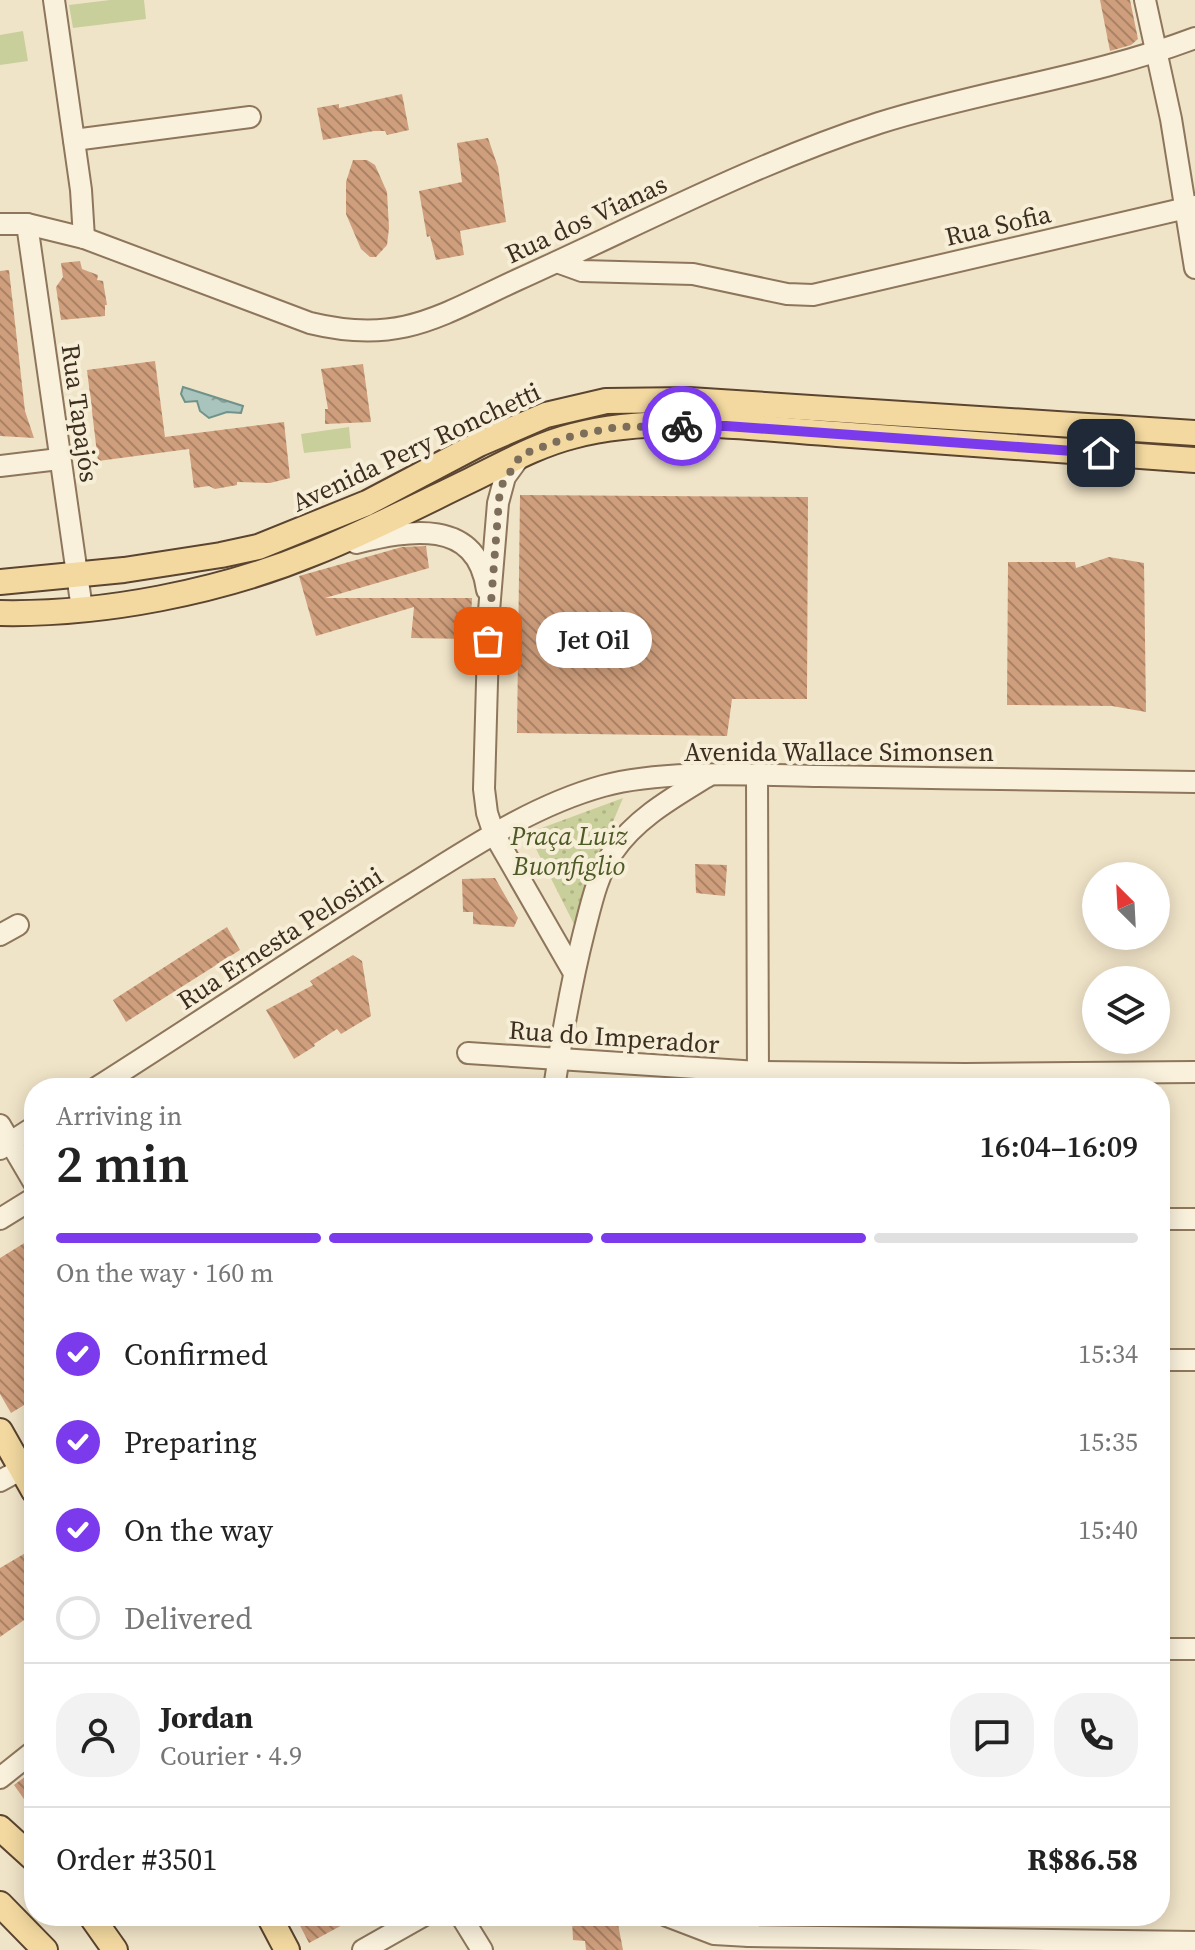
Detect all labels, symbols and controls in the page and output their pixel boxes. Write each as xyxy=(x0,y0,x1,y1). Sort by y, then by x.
street label: Rua dos Vianas xyxy=(499,166,673,272)
street label: Rua Sofia xyxy=(941,195,1055,255)
street label: Rua Tapajós xyxy=(52,342,108,484)
street label: Avenida Pery Ronchetti xyxy=(286,374,546,520)
courier xyxy=(642,386,722,466)
icon: bike xyxy=(660,404,704,448)
pin xyxy=(1067,419,1135,487)
icon: home xyxy=(1079,431,1123,475)
pin xyxy=(454,607,522,675)
callout: Jet Oil xyxy=(536,613,652,669)
icon: bag xyxy=(466,619,510,663)
text: Jet Oil xyxy=(558,622,630,658)
street label: Avenida Wallace Simonsen xyxy=(684,734,994,770)
park label: Praça Luiz Buonfiglio xyxy=(510,818,628,884)
street label: Rua Ernesta Pelosini xyxy=(170,858,390,1018)
north arrow xyxy=(1082,862,1170,950)
map controls xyxy=(1082,862,1170,1054)
button: layers xyxy=(1082,966,1170,1054)
street label: Rua do Imperador xyxy=(507,1012,721,1062)
text: Arriving in xyxy=(56,1098,182,1134)
text: 16:04–16:09 xyxy=(979,1126,1138,1167)
text: 2 min xyxy=(56,1128,189,1199)
text: On the way · 160 m xyxy=(56,1255,274,1291)
icon: check xyxy=(56,1332,100,1376)
text: Confirmed xyxy=(124,1334,268,1375)
text: 15:34 xyxy=(1078,1336,1138,1372)
icon: check xyxy=(56,1420,100,1464)
text: Preparing xyxy=(124,1422,257,1463)
text: 15:35 xyxy=(1078,1424,1138,1460)
icon: check xyxy=(56,1508,100,1552)
text: On the way xyxy=(124,1510,273,1551)
text: 15:40 xyxy=(1078,1512,1138,1548)
text: Delivered xyxy=(124,1598,252,1639)
button: person xyxy=(56,1693,140,1777)
button: chat xyxy=(950,1693,1034,1777)
button: phone xyxy=(1054,1693,1138,1777)
text: Jordan xyxy=(160,1697,253,1738)
text: Courier · 4.9 xyxy=(160,1738,302,1774)
text: Order #3501 xyxy=(56,1839,217,1880)
text: R$86.58 xyxy=(1027,1839,1138,1880)

